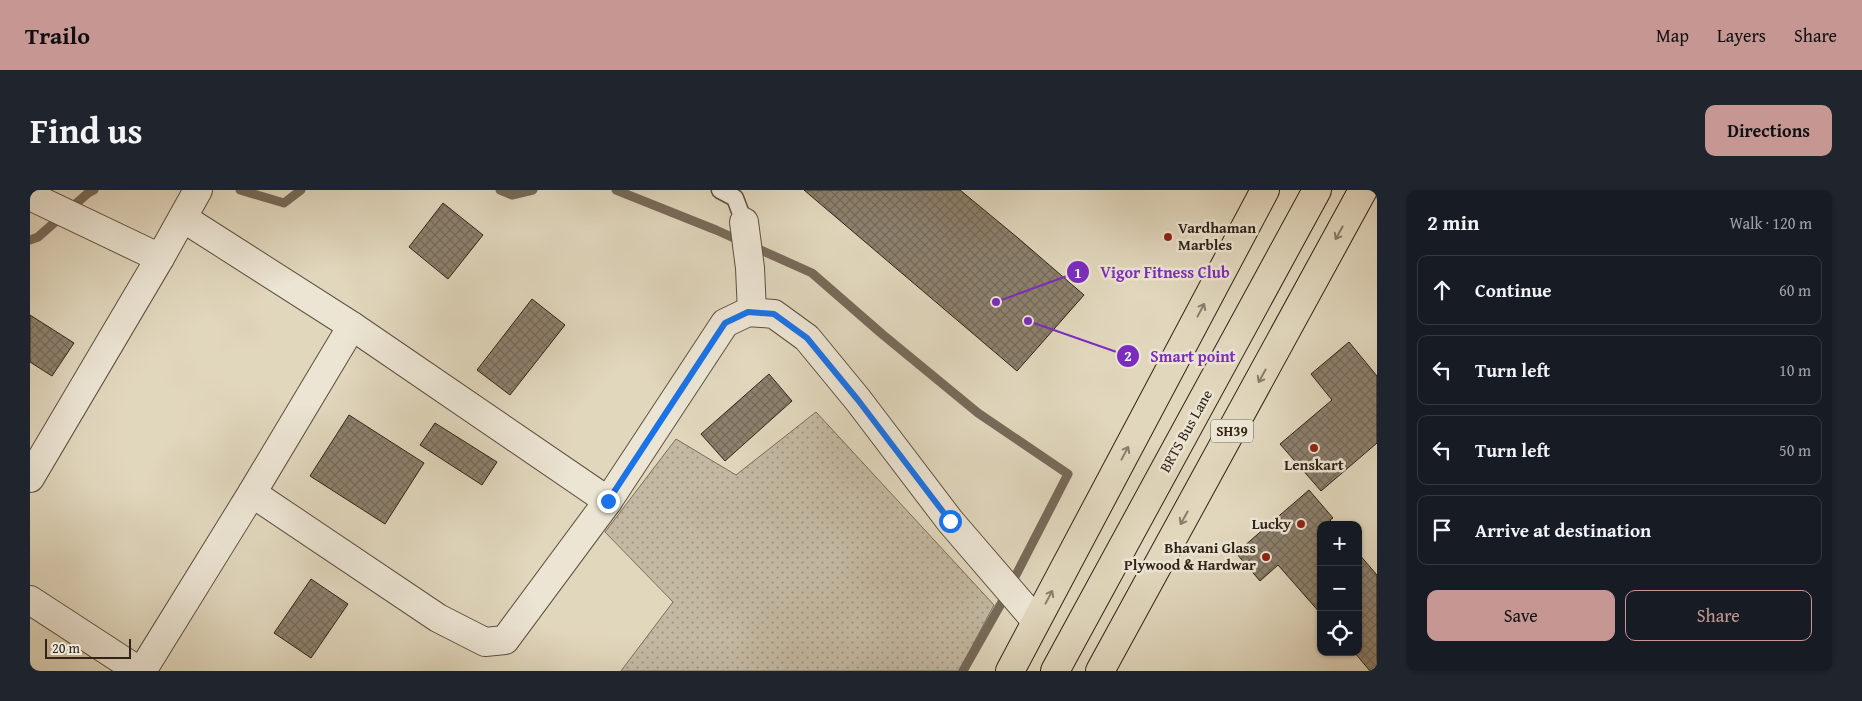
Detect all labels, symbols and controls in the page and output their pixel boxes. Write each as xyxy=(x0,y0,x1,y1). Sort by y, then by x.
text: Trailo xyxy=(25,18,90,53)
text: Map xyxy=(1656,22,1689,49)
text: Layers xyxy=(1717,22,1766,49)
text: Share xyxy=(1794,22,1837,49)
text: Find us xyxy=(30,105,143,156)
button: Directions xyxy=(1705,105,1832,156)
text: 2 min xyxy=(1427,207,1479,238)
text: Walk · 120 m xyxy=(1729,211,1812,235)
place label: Vardhaman Marbles xyxy=(1178,217,1256,255)
one-way arrow xyxy=(1334,225,1344,240)
marker: Vardhaman Marbles xyxy=(1162,231,1174,243)
callout: Vigor Fitness Club xyxy=(1065,257,1240,288)
text: Vigor Fitness Club xyxy=(1100,260,1230,284)
text: 1 xyxy=(1074,262,1082,283)
icon: ahead xyxy=(1428,276,1456,304)
text: Continue xyxy=(1475,276,1552,304)
text: 60 m xyxy=(1779,278,1811,302)
one-way arrow xyxy=(1196,302,1206,317)
callout: Smart point xyxy=(1116,341,1246,372)
text: Smart point xyxy=(1150,344,1236,368)
text: 2 xyxy=(1124,345,1132,366)
icon: left xyxy=(1428,356,1456,384)
text: Turn left xyxy=(1475,356,1550,384)
text: 10 m xyxy=(1779,358,1811,382)
one-way arrow xyxy=(1257,368,1267,383)
street label: BRTS Bus Lane xyxy=(1154,386,1217,476)
road number: SH39 xyxy=(1211,420,1253,442)
icon: left xyxy=(1428,436,1456,464)
text: Turn left xyxy=(1475,436,1550,464)
text: 50 m xyxy=(1779,438,1811,462)
marker: Lenskart xyxy=(1308,442,1320,454)
one-way arrow xyxy=(1121,446,1130,461)
place label: Lenskart xyxy=(1284,454,1344,475)
route end xyxy=(597,490,620,513)
route start xyxy=(939,510,962,533)
one-way arrow xyxy=(1179,511,1189,526)
place label: Lucky xyxy=(1252,513,1291,534)
icon: arrive xyxy=(1428,516,1456,544)
text: Arrive at destination xyxy=(1475,516,1651,544)
marker: Lucky xyxy=(1295,518,1307,530)
map controls xyxy=(1317,521,1362,656)
button: + xyxy=(1317,521,1362,566)
place label: Bhavani Glass Plywood & Hardwar xyxy=(1124,537,1256,575)
marker: Bhavani Glass Plywood & Hardwar xyxy=(1260,551,1272,563)
button: − xyxy=(1317,566,1362,611)
one-way arrow xyxy=(1045,590,1054,605)
button: Save xyxy=(1427,590,1615,641)
button: Share xyxy=(1625,590,1812,641)
button: locate xyxy=(1317,611,1362,656)
scale bar xyxy=(45,636,131,659)
text: 20 m xyxy=(52,638,80,658)

